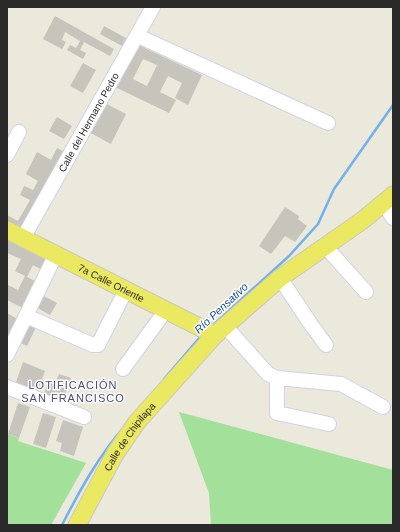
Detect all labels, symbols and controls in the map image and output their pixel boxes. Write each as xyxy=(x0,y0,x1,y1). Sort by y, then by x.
street label: Calle del Hermano Pedro xyxy=(56,70,121,174)
street label: 7a Calle Oriente xyxy=(76,262,146,305)
water label: Río Pensativo xyxy=(192,280,250,336)
district label: LOTIFICACIÓN SAN FRANCISCO xyxy=(21,379,125,404)
street label: Calle de Chipilapa xyxy=(102,400,158,473)

